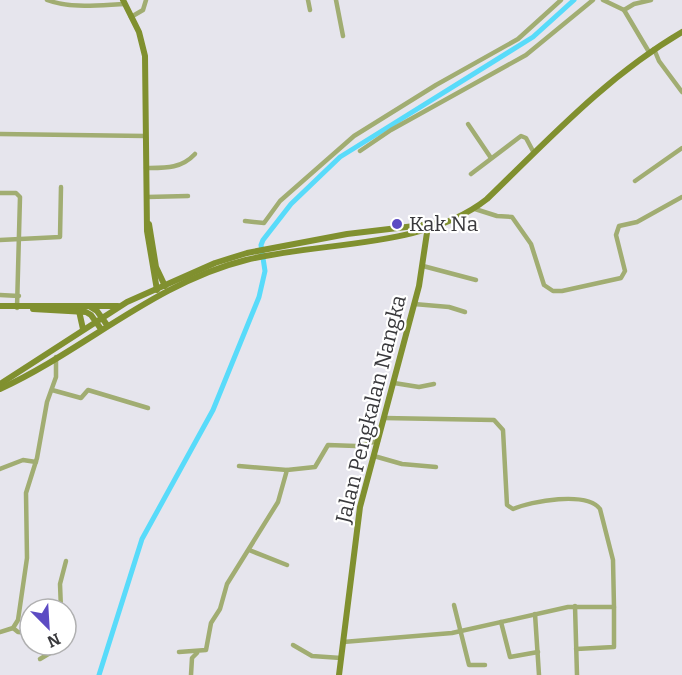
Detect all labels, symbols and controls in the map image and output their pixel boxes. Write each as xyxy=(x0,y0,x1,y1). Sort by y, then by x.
place label: Kak Na xyxy=(409,211,479,237)
marker: Kak Na xyxy=(390,217,404,231)
street label: Jalan Pengkalan Nangka xyxy=(330,292,412,527)
north arrow xyxy=(18,597,78,657)
text: N xyxy=(44,629,63,651)

